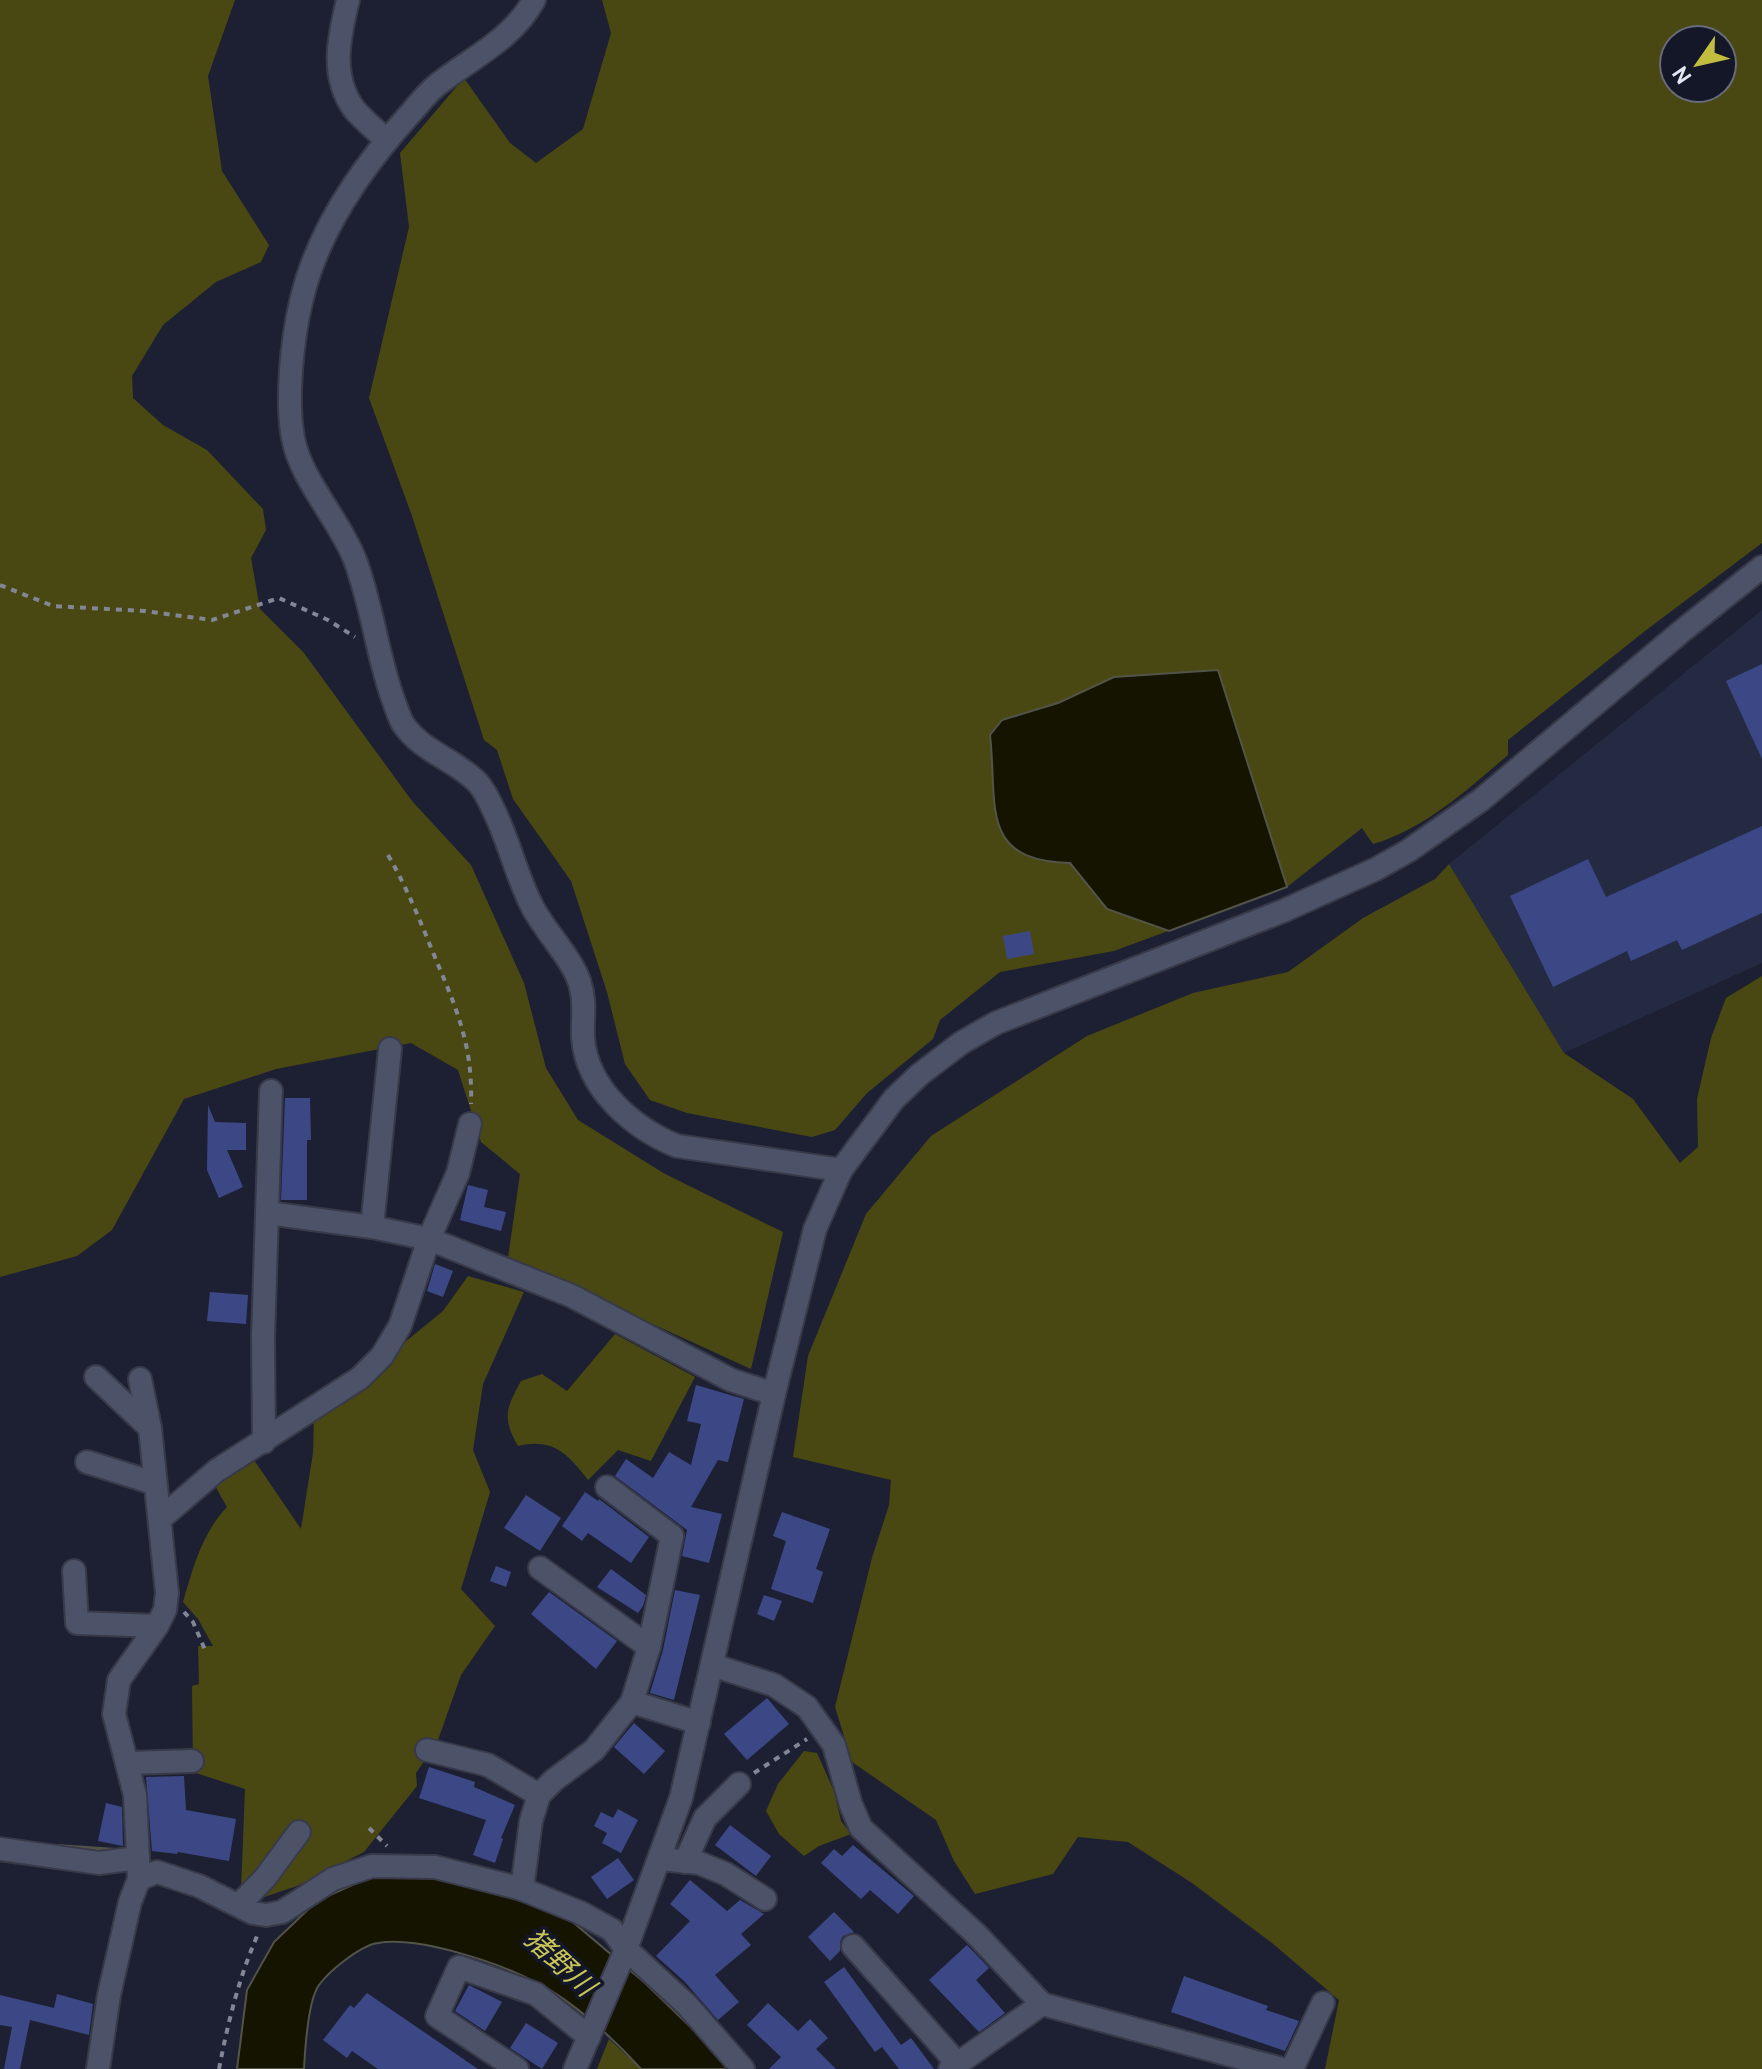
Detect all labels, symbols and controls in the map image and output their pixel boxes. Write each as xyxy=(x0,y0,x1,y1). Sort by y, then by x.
north arrow xyxy=(1658,24,1738,104)
text: N xyxy=(1666,61,1697,89)
water label: 猪野川 xyxy=(518,1921,604,2005)

